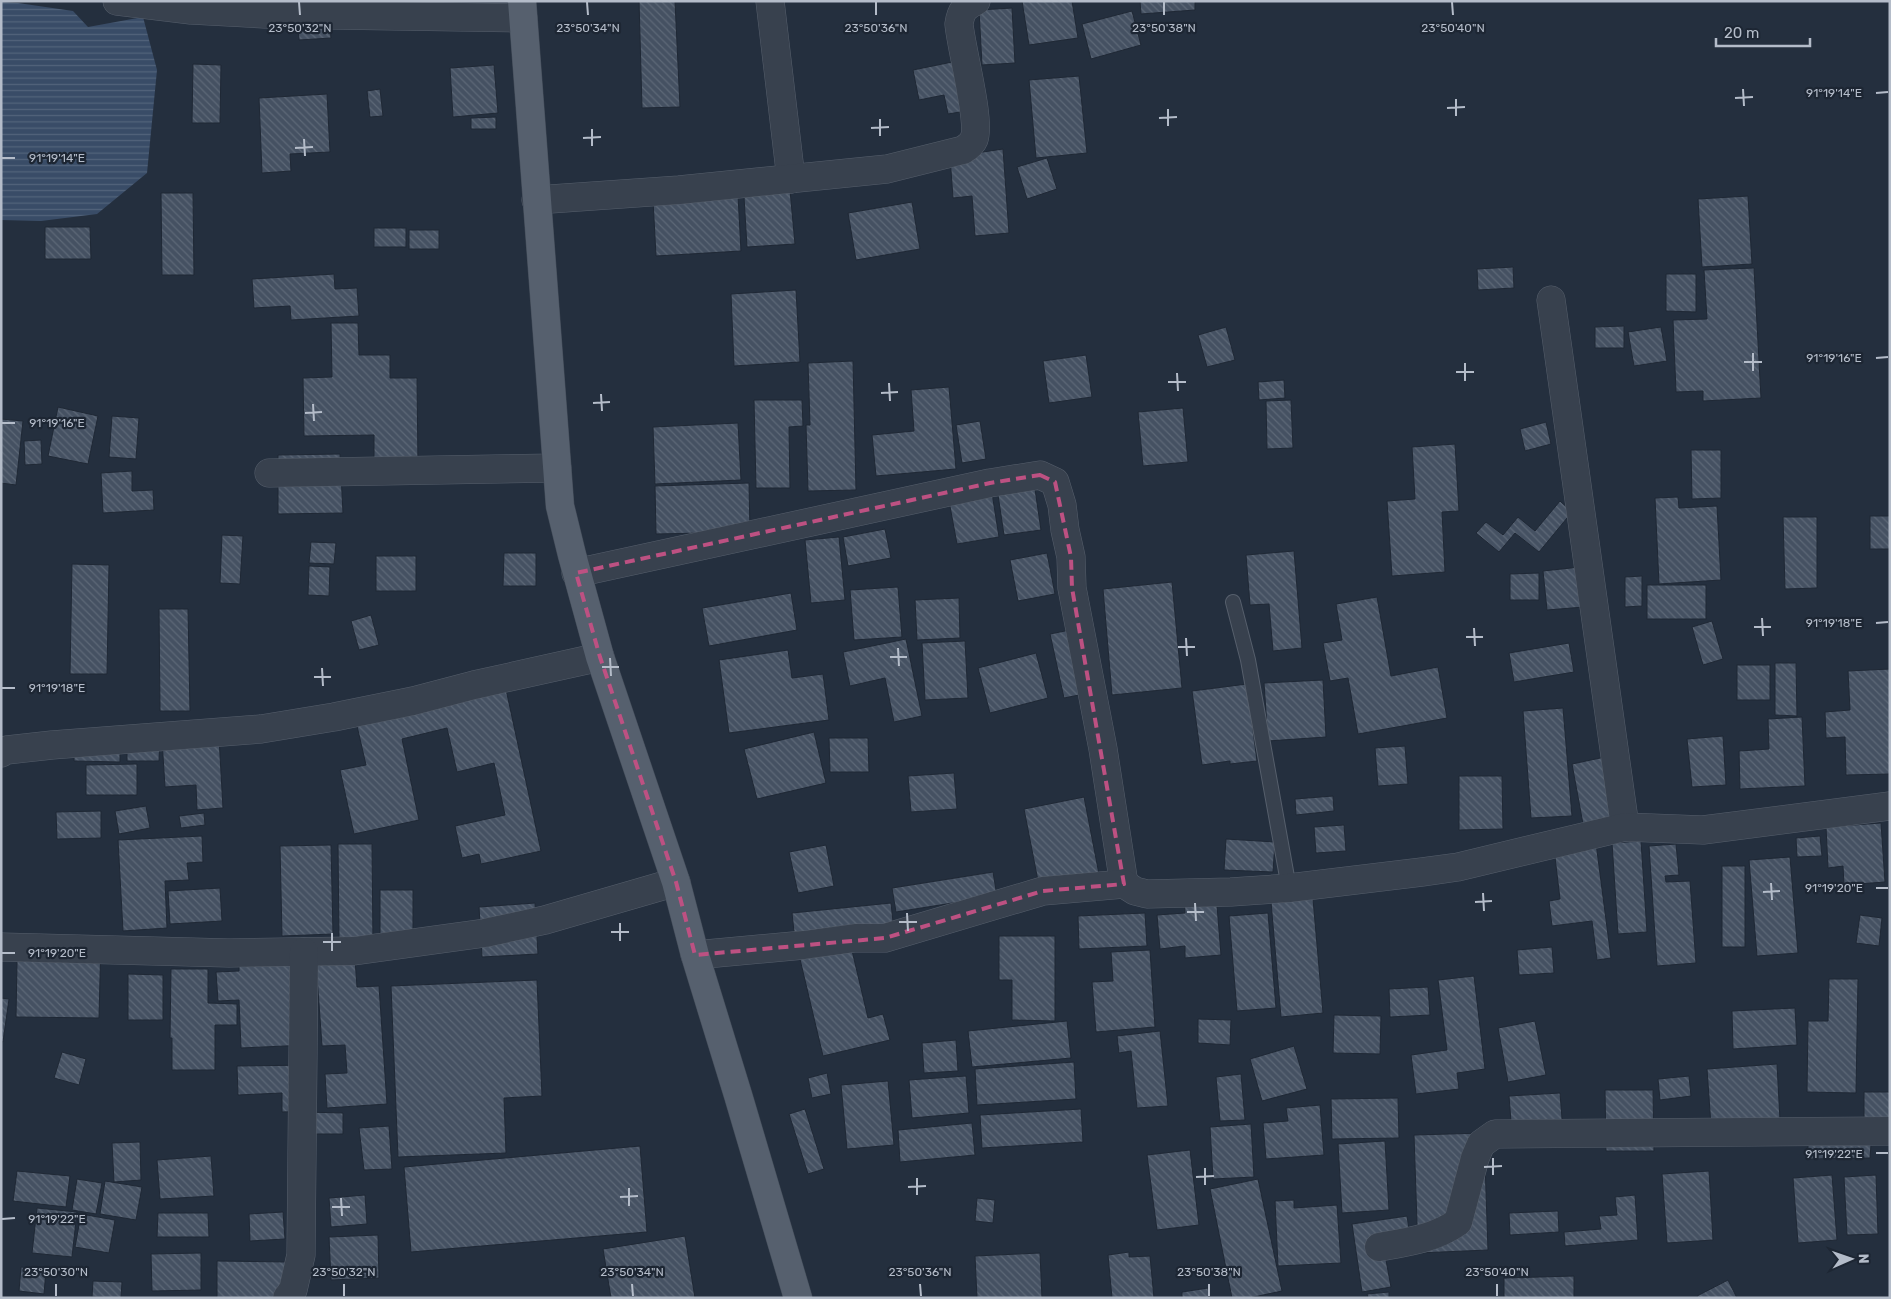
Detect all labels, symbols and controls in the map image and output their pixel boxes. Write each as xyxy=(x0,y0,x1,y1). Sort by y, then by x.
scale bar xyxy=(1716,15,1810,47)
text: 23°50'32"N xyxy=(268,21,332,35)
text: 23°50'34"N xyxy=(556,21,620,35)
text: 23°50'36"N xyxy=(844,21,908,35)
text: 23°50'38"N xyxy=(1132,21,1196,35)
text: 23°50'40"N xyxy=(1421,21,1485,35)
text: 20 m xyxy=(1724,24,1759,42)
text: 91°19'14"E xyxy=(1806,86,1862,100)
text: 91°19'14"E xyxy=(29,151,85,165)
text: 91°19'16"E xyxy=(1806,351,1862,365)
text: 91°19'16"E xyxy=(29,416,85,430)
text: 91°19'18"E xyxy=(1806,616,1862,630)
text: 91°19'18"E xyxy=(29,681,85,695)
text: 91°19'20"E xyxy=(1805,881,1863,895)
text: 91°19'20"E xyxy=(28,946,86,960)
text: 91°19'22"E xyxy=(1805,1147,1863,1161)
text: 91°19'22"E xyxy=(28,1212,86,1226)
north arrow xyxy=(1826,1234,1876,1284)
text: N xyxy=(1855,1253,1872,1264)
text: 23°50'30"N xyxy=(24,1265,88,1279)
text: 23°50'32"N xyxy=(312,1265,376,1279)
text: 23°50'34"N xyxy=(600,1265,664,1279)
text: 23°50'36"N xyxy=(888,1265,952,1279)
text: 23°50'38"N xyxy=(1177,1265,1241,1279)
text: 23°50'40"N xyxy=(1465,1265,1529,1279)

